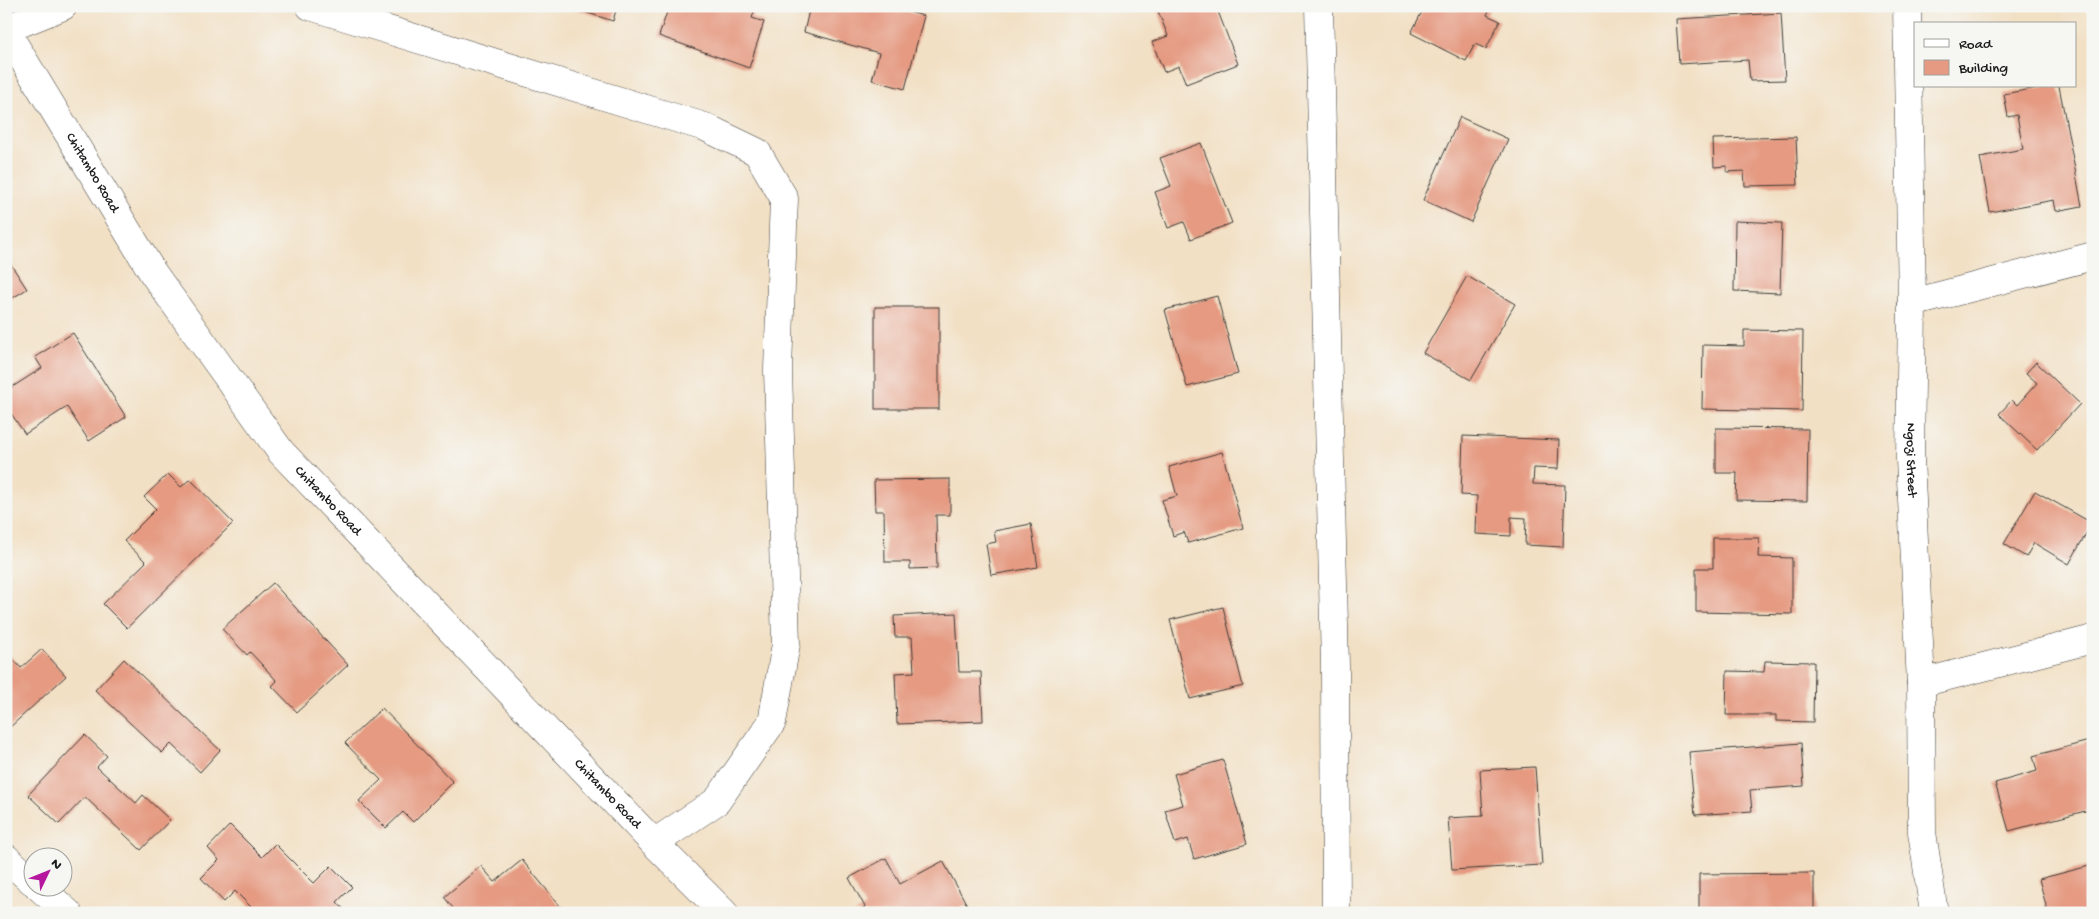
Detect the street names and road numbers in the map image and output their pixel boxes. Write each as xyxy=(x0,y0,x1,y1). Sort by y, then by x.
street label: Chitambo Road xyxy=(61,130,124,217)
street label: Ngozi Street xyxy=(1901,423,1920,499)
street label: Chitambo Road xyxy=(291,463,366,541)
street label: Chitambo Road xyxy=(570,756,646,834)

